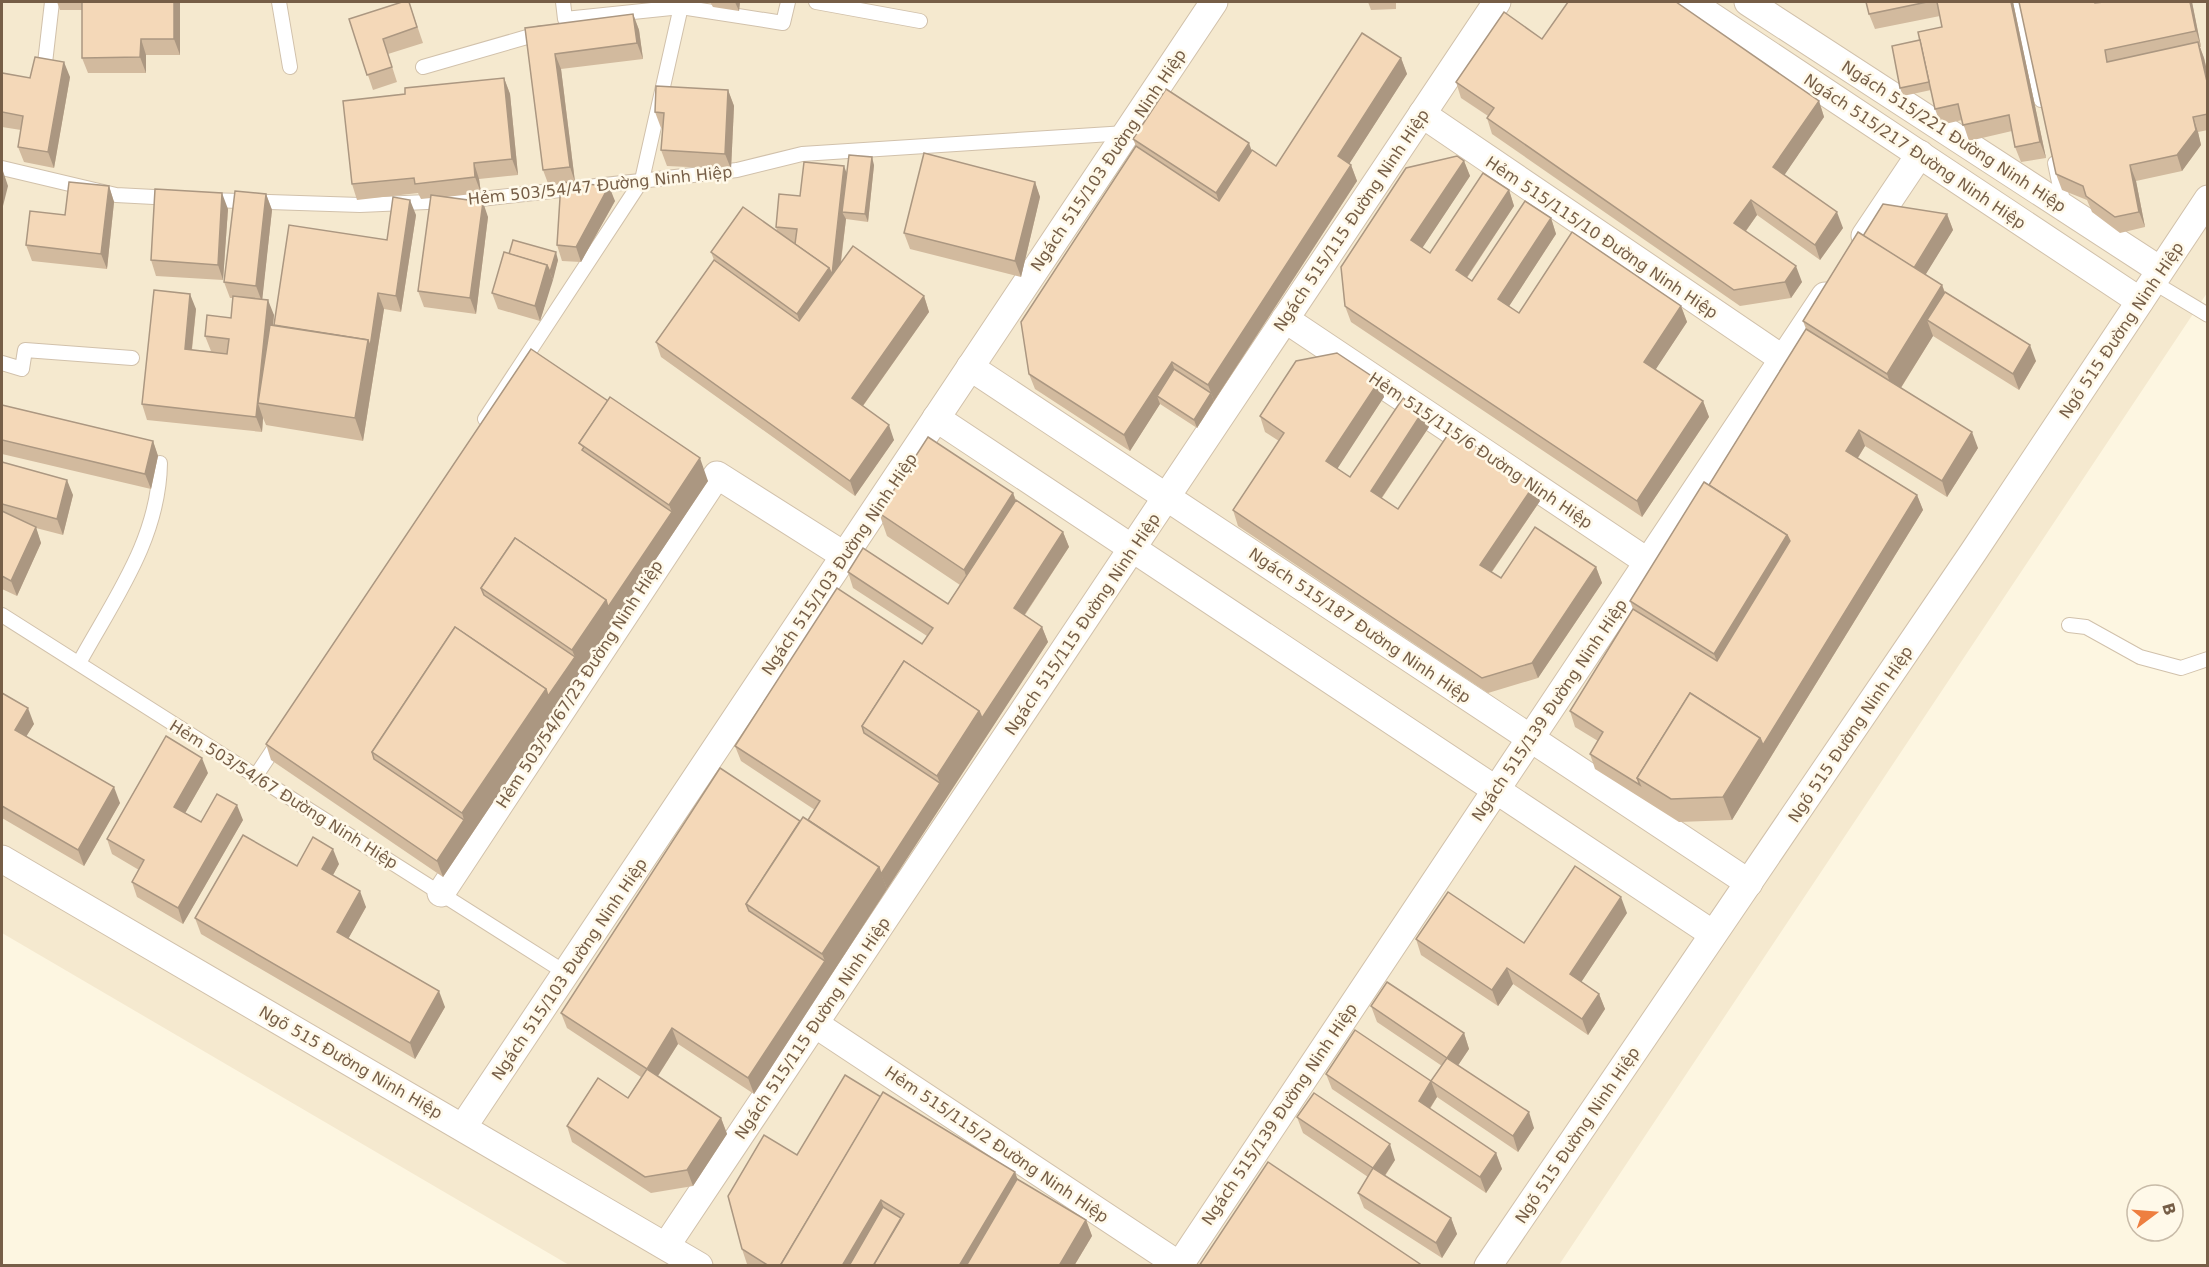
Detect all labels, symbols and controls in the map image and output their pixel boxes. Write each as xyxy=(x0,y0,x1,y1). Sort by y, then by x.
street label: Ngách 515/103 Đường Ninh Hiệp xyxy=(1027,46,1190,275)
street label: Ngách 515/221 Đường Ninh Hiệp xyxy=(1838,57,2069,216)
street label: Ngách 515/217 Đường Ninh Hiệp xyxy=(1800,70,2029,233)
street label: Ngách 515/115 Đường Ninh Hiệp xyxy=(1270,106,1433,335)
street label: Hẻm 515/115/10 Đường Ninh Hiệp xyxy=(1482,152,1721,322)
street label: Hẻm 503/54/47 Đường Ninh Hiệp xyxy=(467,162,733,209)
street label: Ngõ 515 Đường Ninh Hiệp xyxy=(2055,239,2188,422)
street label: Hẻm 515/115/6 Đường Ninh Hiệp xyxy=(1365,368,1596,533)
street label: Ngách 515/103 Đường Ninh Hiệp xyxy=(758,450,921,679)
street label: Ngách 515/115 Đường Ninh Hiệp xyxy=(1001,510,1164,739)
street label: Ngách 515/187 Đường Ninh Hiệp xyxy=(1245,544,1474,707)
street label: Hẻm 503/54/67/23 Đường Ninh Hiệp xyxy=(492,557,667,812)
street label: Ngách 515/139 Đường Ninh Hiệp xyxy=(1468,596,1631,825)
street label: Ngõ 515 Đường Ninh Hiệp xyxy=(1784,643,1917,826)
street label: Hẻm 503/54/67 Đường Ninh Hiệp xyxy=(166,716,401,873)
street label: Ngách 515/103 Đường Ninh Hiệp xyxy=(488,855,651,1084)
street label: Ngách 515/115 Đường Ninh Hiệp xyxy=(731,914,894,1143)
street label: Ngách 515/139 Đường Ninh Hiệp xyxy=(1198,1000,1361,1229)
street label: Ngõ 515 Đường Ninh Hiệp xyxy=(256,1002,446,1123)
street label: Ngõ 515 Đường Ninh Hiệp xyxy=(1511,1044,1644,1227)
street label: Hẻm 515/115/2 Đường Ninh Hiệp xyxy=(881,1062,1112,1227)
north arrow xyxy=(2125,1183,2185,1243)
text: B xyxy=(2158,1201,2180,1217)

